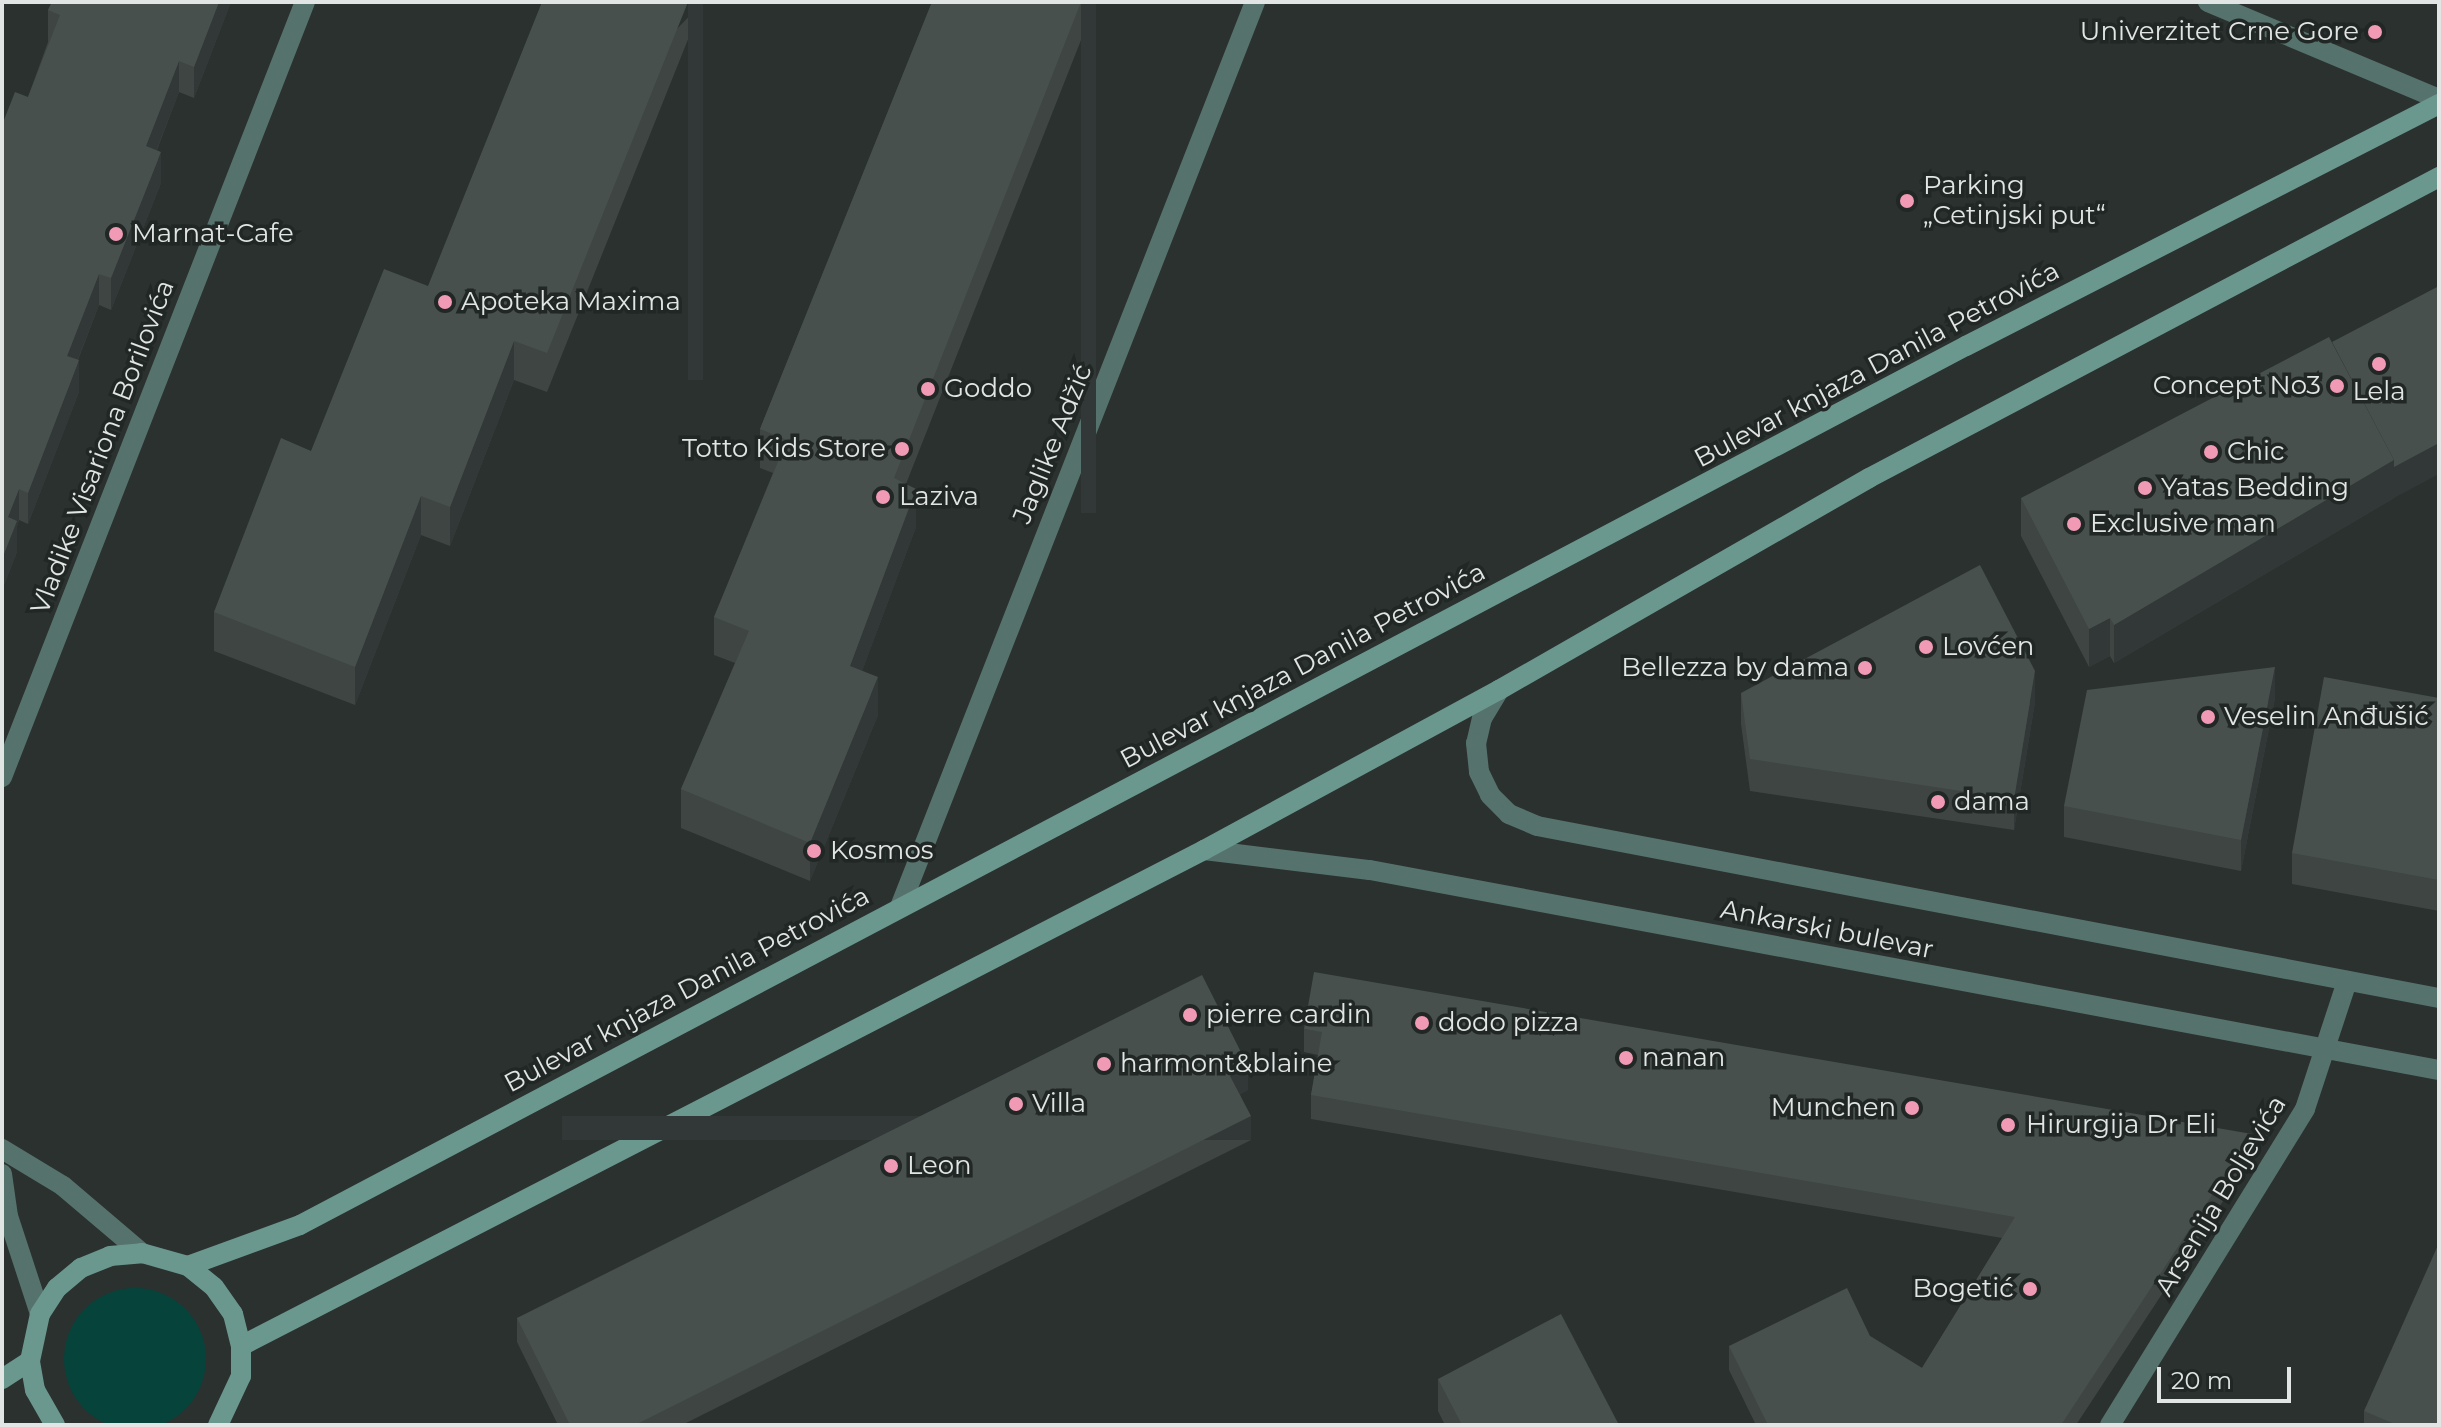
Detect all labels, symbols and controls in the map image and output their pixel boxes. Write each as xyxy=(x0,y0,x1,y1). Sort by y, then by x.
place label: Univerzitet Crne Gore xyxy=(2080,16,2359,48)
marker: Univerzitet Crne Gore xyxy=(2366,23,2384,41)
place label: Parking „Cetinjski put“ xyxy=(1923,170,2106,232)
marker: Parking „Cetinjski put“ xyxy=(1898,192,1916,210)
place label: Marnat-Cafe xyxy=(132,218,294,250)
marker: Marnat-Cafe xyxy=(107,225,125,243)
street label: Bulevar knjaza Danila Petrovića xyxy=(1689,255,2065,475)
street label: Vladike Visariona Borilovića xyxy=(25,276,181,618)
place label: Apoteka Maxima xyxy=(461,286,681,318)
marker: Apoteka Maxima xyxy=(436,293,454,311)
marker: Lela xyxy=(2370,355,2388,373)
street label: Jaglike Adžić xyxy=(1007,360,1099,528)
place label: Concept No3 xyxy=(2153,370,2321,402)
place label: Goddo xyxy=(944,373,1032,405)
place label: Lela xyxy=(2352,376,2406,408)
marker: Concept No3 xyxy=(2328,377,2346,395)
marker: Goddo xyxy=(919,380,937,398)
place label: Totto Kids Store xyxy=(682,433,886,465)
place label: Chic xyxy=(2227,436,2285,468)
marker: Totto Kids Store xyxy=(893,440,911,458)
marker: Chic xyxy=(2202,443,2220,461)
place label: Yatas Bedding xyxy=(2161,472,2349,504)
marker: Yatas Bedding xyxy=(2136,479,2154,497)
place label: Laziva xyxy=(899,481,979,513)
marker: Laziva xyxy=(874,488,892,506)
place label: Exclusive man xyxy=(2090,508,2276,540)
marker: Exclusive man xyxy=(2065,515,2083,533)
street label: Bulevar knjaza Danila Petrovića xyxy=(1115,556,1491,776)
place label: Lovćen xyxy=(1942,631,2034,663)
marker: Lovćen xyxy=(1917,638,1935,656)
place label: Bellezza by dama xyxy=(1621,652,1849,684)
marker: Bellezza by dama xyxy=(1856,659,1874,677)
place label: Veselin Anđušić xyxy=(2224,701,2429,733)
marker: Veselin Anđušić xyxy=(2199,708,2217,726)
place label: dama xyxy=(1954,786,2030,818)
marker: dama xyxy=(1929,793,1947,811)
place label: Kosmos xyxy=(830,835,933,867)
marker: Kosmos xyxy=(805,842,823,860)
street label: Bulevar knjaza Danila Petrovića xyxy=(499,880,875,1100)
street label: Ankarski bulevar xyxy=(1718,894,1936,966)
place label: pierre cardin xyxy=(1206,999,1371,1031)
marker: pierre cardin xyxy=(1181,1006,1199,1024)
place label: dodo pizza xyxy=(1438,1007,1579,1039)
marker: dodo pizza xyxy=(1413,1014,1431,1032)
place label: nanan xyxy=(1642,1042,1725,1074)
place label: harmont&blaine xyxy=(1120,1048,1333,1080)
marker: nanan xyxy=(1617,1049,1635,1067)
marker: harmont&blaine xyxy=(1095,1055,1113,1073)
place label: Villa xyxy=(1032,1088,1086,1120)
street label: Arsenija Boljevića xyxy=(2149,1090,2293,1302)
place label: Munchen xyxy=(1771,1092,1896,1124)
marker: Villa xyxy=(1007,1095,1025,1113)
marker: Munchen xyxy=(1903,1099,1921,1117)
place label: Hirurgija Dr Eli xyxy=(2026,1109,2216,1141)
marker: Hirurgija Dr Eli xyxy=(1997,1114,2019,1136)
place label: Leon xyxy=(907,1150,972,1182)
marker: Leon xyxy=(882,1157,900,1175)
place label: Bogetić xyxy=(1912,1273,2014,1305)
marker: Bogetić xyxy=(2021,1280,2039,1298)
scale bar xyxy=(2161,1351,2295,1401)
text: 20 m xyxy=(2171,1366,2232,1395)

